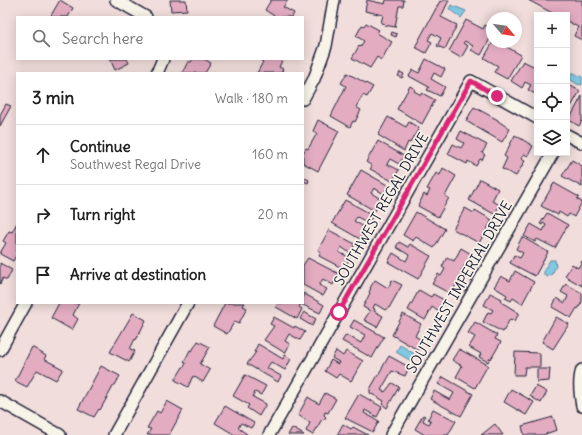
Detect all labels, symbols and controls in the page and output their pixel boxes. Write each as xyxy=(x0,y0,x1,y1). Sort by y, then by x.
north arrow xyxy=(486,12,522,48)
map controls xyxy=(534,12,570,156)
button: + xyxy=(534,12,570,48)
search box xyxy=(16,16,304,60)
icon: search xyxy=(30,27,52,49)
text: Search here xyxy=(62,29,143,48)
button: − xyxy=(534,48,570,84)
button: locate xyxy=(534,84,570,120)
text: 3 min xyxy=(32,87,74,109)
route end xyxy=(488,87,506,105)
text: Walk · 180 m xyxy=(215,90,288,107)
button: layers xyxy=(534,120,570,156)
street label: SOUTHWEST REGAL DRIVE xyxy=(330,129,432,289)
text: Continue xyxy=(70,137,131,156)
icon: ahead xyxy=(32,144,54,166)
text: 160 m xyxy=(252,146,288,163)
text: Southwest Regal Drive xyxy=(70,156,201,173)
street label: SOUTHWEST IMPERIAL DRIVE xyxy=(402,198,516,376)
icon: right xyxy=(32,204,54,226)
text: Turn right xyxy=(70,205,135,224)
text: 20 m xyxy=(258,206,288,223)
icon: arrive xyxy=(32,264,54,286)
text: Arrive at destination xyxy=(70,265,206,284)
route start xyxy=(330,303,348,321)

